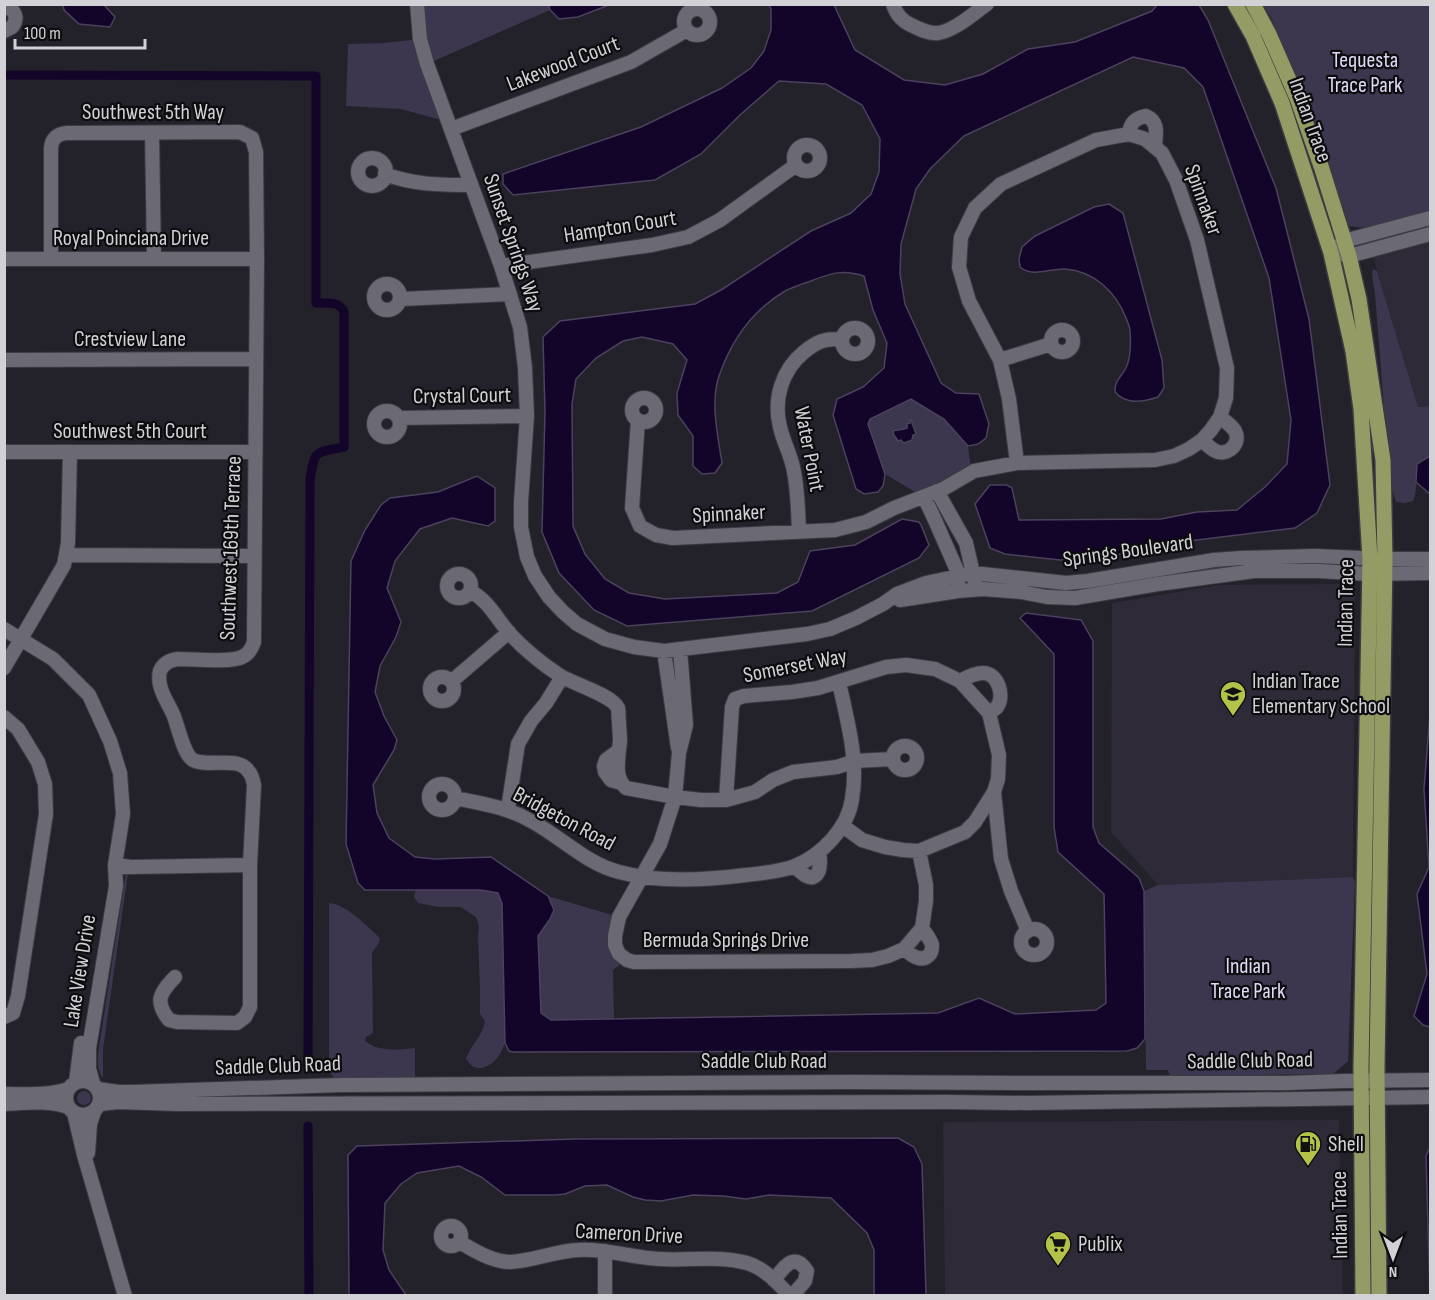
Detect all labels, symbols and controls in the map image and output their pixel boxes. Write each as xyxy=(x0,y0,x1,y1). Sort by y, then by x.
scale bar xyxy=(15,12,146,50)
text: 100 m xyxy=(24,23,61,44)
street label: Lakewood Court xyxy=(503,30,624,98)
park label: Tequesta Trace Park xyxy=(1328,47,1403,99)
street label: Indian Trace xyxy=(1282,74,1338,166)
street label: Southwest 5th Way xyxy=(82,99,225,126)
street label: Spinnaker xyxy=(1178,161,1228,239)
street label: Sunset Springs Way xyxy=(477,171,549,316)
street label: Hampton Court xyxy=(562,205,678,249)
street label: Royal Poinciana Drive xyxy=(53,225,209,252)
street label: Crestview Lane xyxy=(74,326,186,353)
street label: Crystal Court xyxy=(413,382,512,410)
street label: Water Point xyxy=(788,404,831,494)
street label: Southwest 5th Court xyxy=(53,418,207,445)
street label: Southwest 169th Terrace xyxy=(214,455,248,641)
street label: Spinnaker xyxy=(692,499,766,529)
street label: Springs Boulevard xyxy=(1061,529,1195,573)
street label: Indian Trace xyxy=(1332,559,1360,647)
street label: Somerset Way xyxy=(741,643,850,689)
place label: Indian Trace Elementary School xyxy=(1252,668,1390,720)
school or university icon: Indian Trace Elementary School xyxy=(1218,679,1248,717)
street label: Bridgeton Road xyxy=(508,781,620,857)
street label: Lake View Drive xyxy=(58,913,102,1029)
street label: Bermuda Springs Drive xyxy=(643,927,809,954)
park label: Indian Trace Park xyxy=(1211,953,1286,1005)
street label: Saddle Club Road xyxy=(1187,1046,1313,1076)
street label: Saddle Club Road xyxy=(701,1048,827,1075)
street label: Saddle Club Road xyxy=(215,1050,341,1082)
fuel station icon: Shell xyxy=(1293,1129,1323,1167)
place label: Shell xyxy=(1328,1131,1364,1158)
street label: Indian Trace xyxy=(1326,1171,1354,1259)
street label: Cameron Drive xyxy=(574,1218,684,1250)
north arrow xyxy=(1363,1228,1423,1288)
supermarket icon: Publix xyxy=(1043,1229,1073,1267)
place label: Publix xyxy=(1078,1231,1123,1258)
text: N xyxy=(1389,1262,1397,1281)

